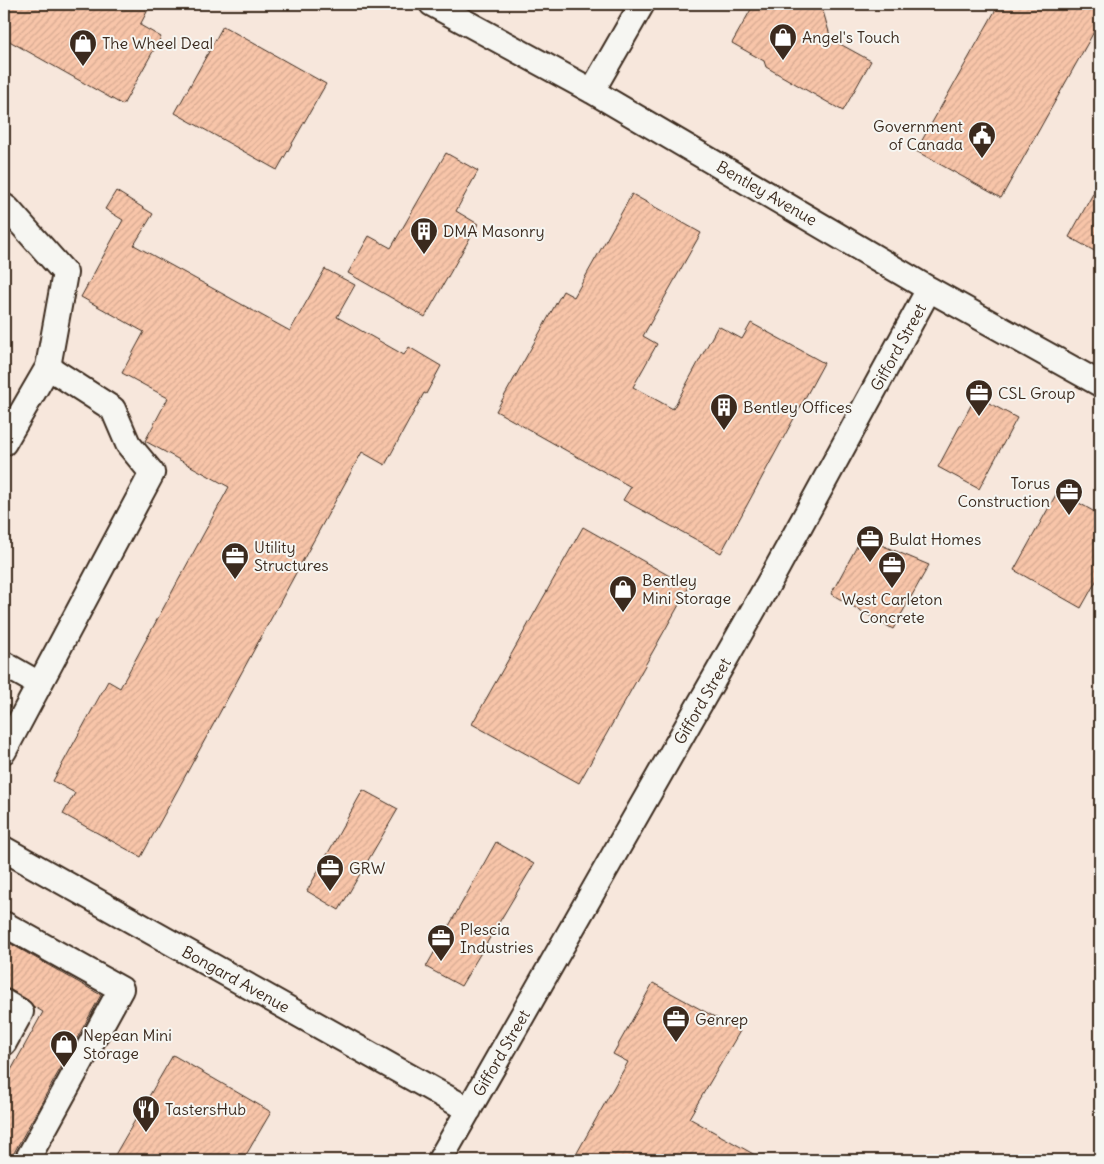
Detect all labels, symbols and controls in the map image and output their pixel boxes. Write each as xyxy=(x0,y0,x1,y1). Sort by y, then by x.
shop icon: Angel's Touch xyxy=(768,22,798,61)
place label: Angel's Touch xyxy=(802,27,900,47)
shop icon: The Wheel Deal xyxy=(68,28,98,67)
place label: The Wheel Deal xyxy=(102,33,213,53)
place label: Government of Canada xyxy=(873,116,964,154)
public building icon: Government of Canada xyxy=(967,120,997,159)
street label: Bentley Avenue xyxy=(713,156,821,230)
building icon: DMA Masonry xyxy=(409,216,439,255)
place label: DMA Masonry xyxy=(443,221,545,241)
street label: Gifford Street xyxy=(866,299,930,394)
office icon: CSL Group xyxy=(964,378,994,417)
place label: CSL Group xyxy=(998,383,1075,403)
building icon: Bentley Offices xyxy=(709,392,739,431)
place label: Bentley Offices xyxy=(743,397,852,417)
place label: Torus Construction xyxy=(958,473,1050,511)
office icon: Torus Construction xyxy=(1054,477,1084,516)
office icon: Bulat Homes xyxy=(855,524,885,563)
place label: Bulat Homes xyxy=(889,529,981,549)
place label: Utility Structures xyxy=(254,537,329,575)
office icon: Utility Structures xyxy=(220,541,250,580)
office icon: West Carleton Concrete xyxy=(877,550,907,589)
place label: Bentley Mini Storage xyxy=(642,570,731,608)
shop icon: Bentley Mini Storage xyxy=(608,574,638,613)
place label: West Carleton Concrete xyxy=(842,589,942,627)
street label: Gifford Street xyxy=(669,654,735,748)
office icon: GRW xyxy=(315,853,345,892)
place label: GRW xyxy=(349,858,386,878)
place label: Plescia Industries xyxy=(460,919,534,957)
office icon: Plescia Industries xyxy=(426,923,456,962)
street label: Bongard Avenue xyxy=(179,941,293,1017)
office icon: Genrep xyxy=(661,1004,691,1043)
street label: Gifford Street xyxy=(468,1006,534,1100)
place label: Genrep xyxy=(695,1009,748,1029)
place label: Nepean Mini Storage xyxy=(83,1025,172,1063)
shop icon: Nepean Mini Storage xyxy=(49,1029,79,1068)
restaurant icon: TastersHub xyxy=(131,1094,161,1133)
place label: TastersHub xyxy=(165,1099,246,1119)

